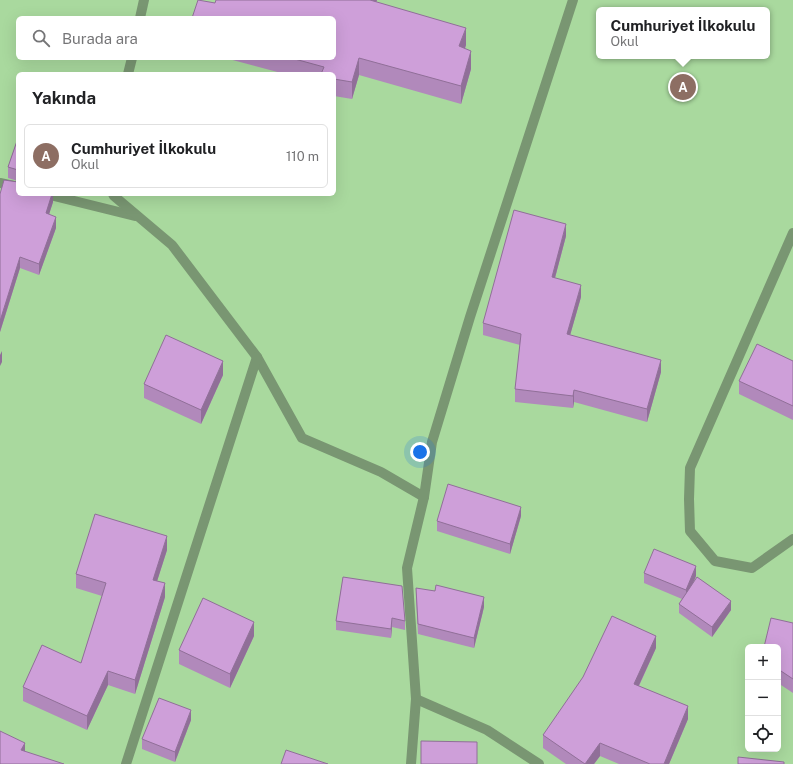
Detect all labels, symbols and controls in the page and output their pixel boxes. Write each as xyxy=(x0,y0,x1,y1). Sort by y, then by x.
popup xyxy=(596,7,770,59)
search box xyxy=(16,16,336,60)
text: Cumhuriyet İlkokulu xyxy=(610,17,756,34)
icon: search xyxy=(30,27,52,49)
text: Burada ara xyxy=(62,30,138,47)
text: Okul xyxy=(610,34,639,49)
pin: A xyxy=(670,72,696,102)
text: Yakında xyxy=(32,88,96,108)
text: Cumhuriyet İlkokulu xyxy=(71,140,216,157)
text: A xyxy=(41,149,51,164)
text: 110 m xyxy=(286,149,319,164)
text: Okul xyxy=(71,157,99,172)
your location xyxy=(410,442,430,462)
map controls xyxy=(745,644,781,752)
button: + xyxy=(745,644,781,680)
button: − xyxy=(745,680,781,716)
button: locate xyxy=(745,716,781,752)

